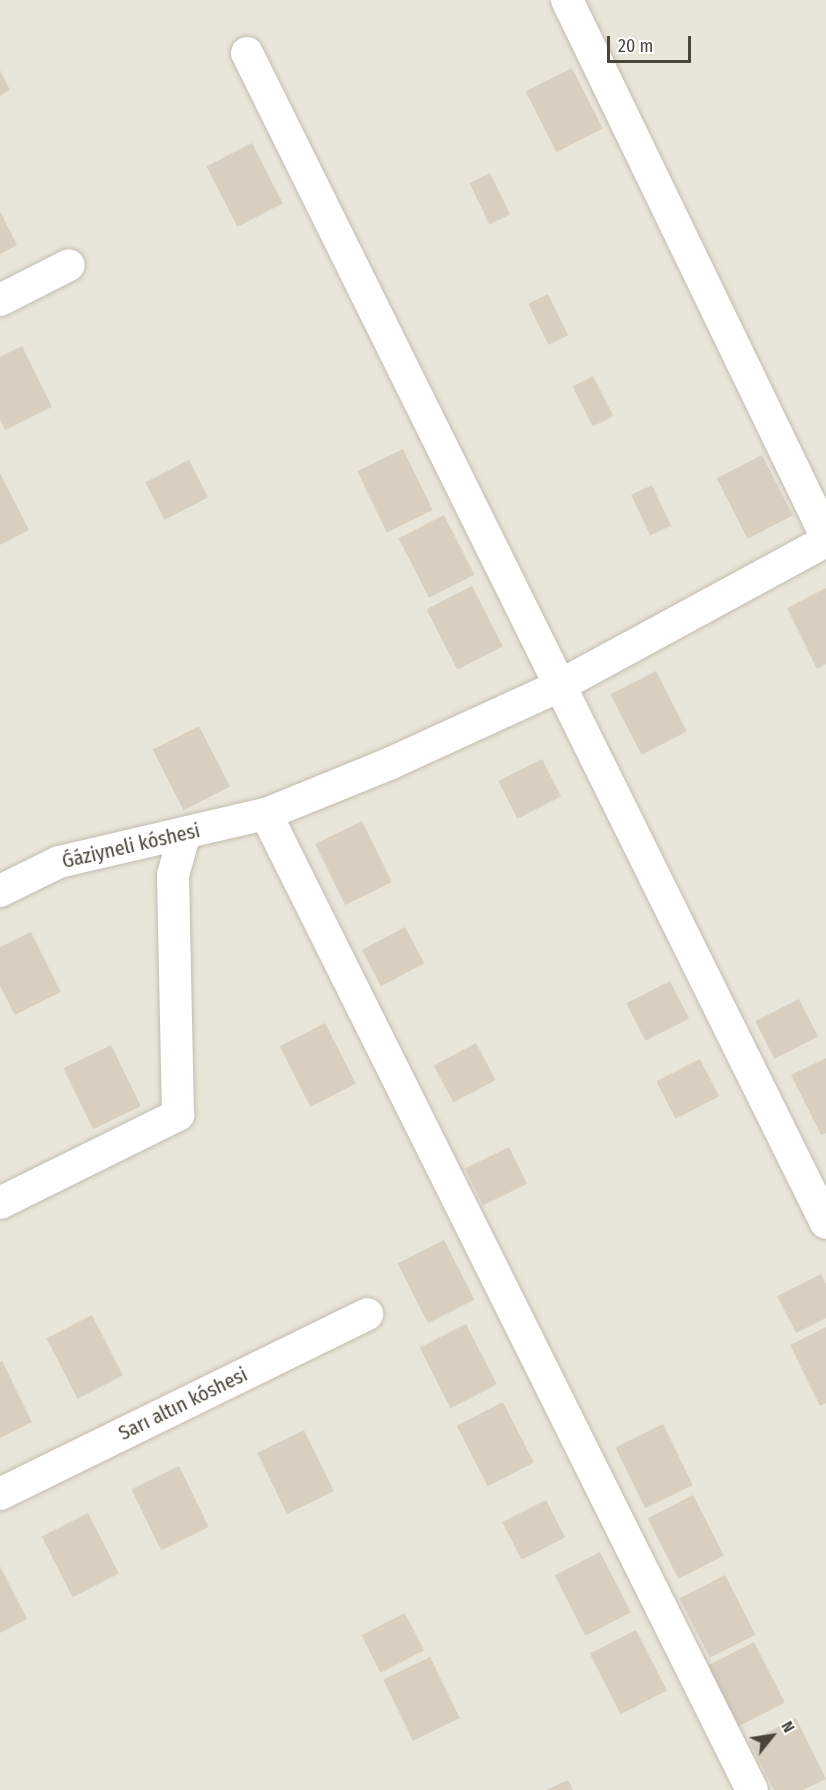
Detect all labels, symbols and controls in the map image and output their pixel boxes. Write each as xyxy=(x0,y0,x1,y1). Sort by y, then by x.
scale bar xyxy=(610,24,694,62)
text: 20 m xyxy=(618,35,653,57)
street label: Ǵáziyneli kóshesi xyxy=(60,818,202,874)
street label: Sarı altın kóshesi xyxy=(115,1362,251,1446)
north arrow xyxy=(742,1706,802,1766)
text: N xyxy=(777,1718,799,1736)

